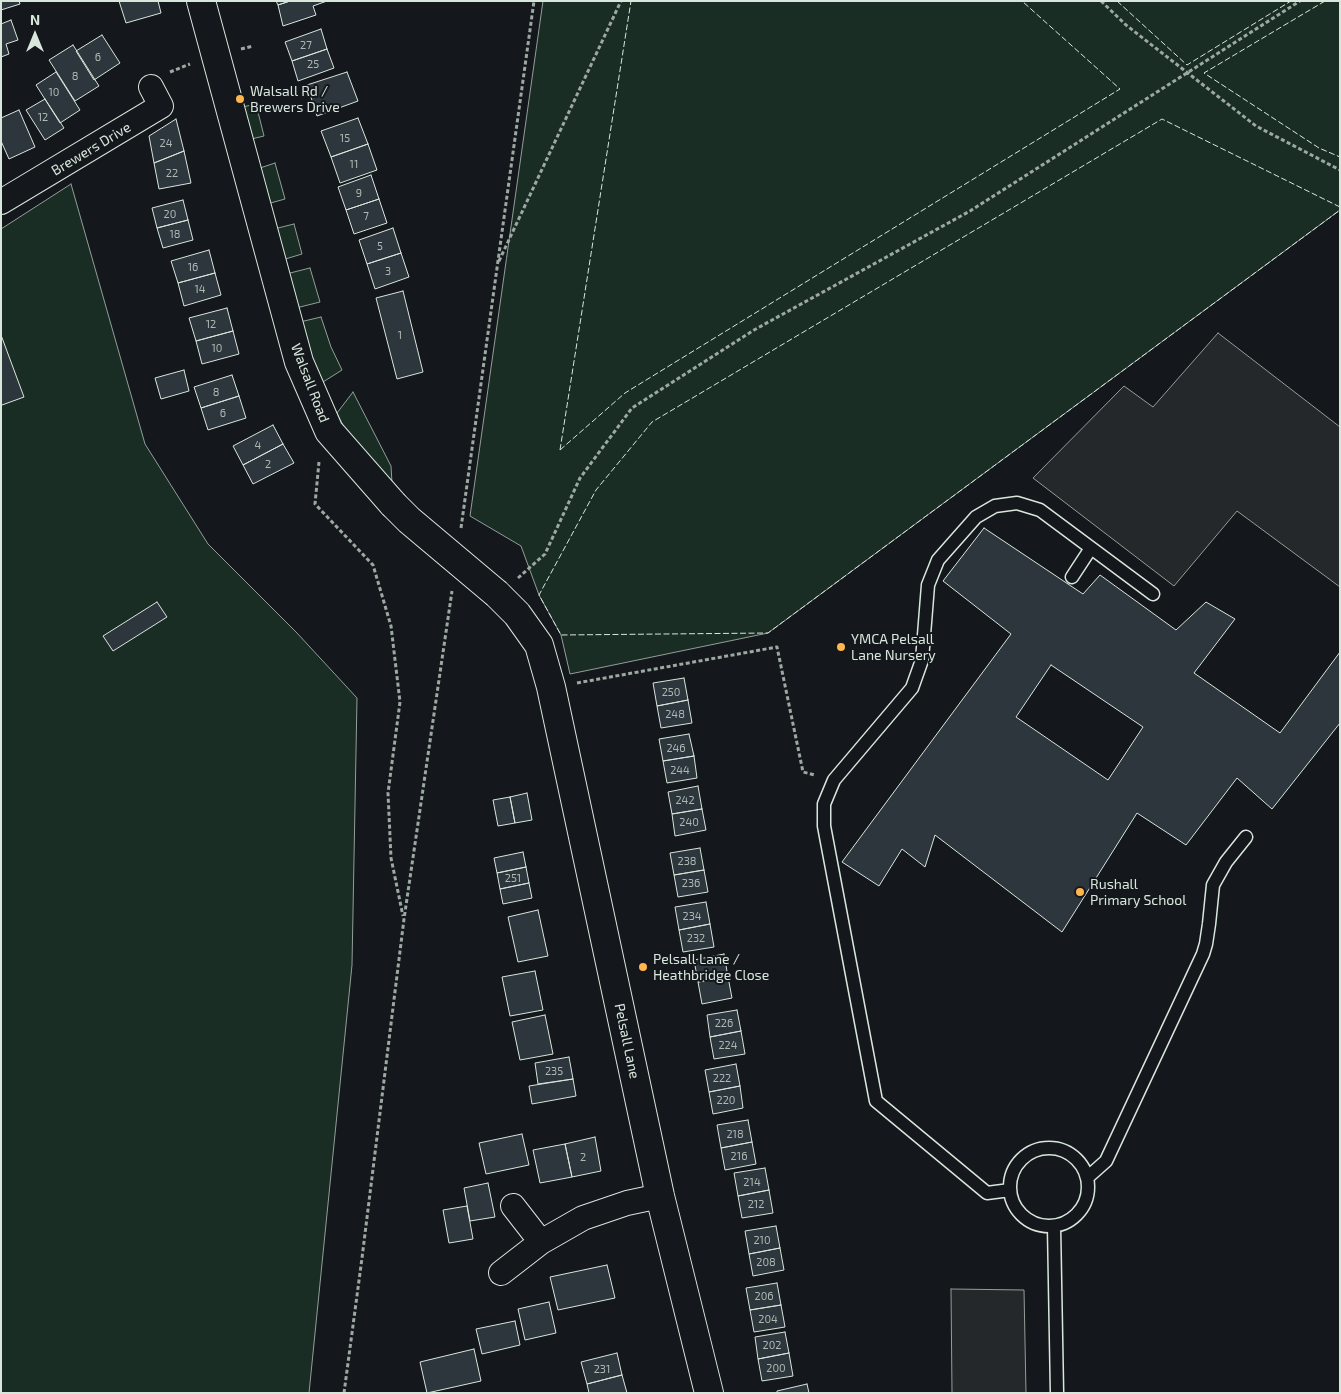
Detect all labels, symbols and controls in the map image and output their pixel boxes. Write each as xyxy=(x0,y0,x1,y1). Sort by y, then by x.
north arrow xyxy=(10,10,60,60)
text: N xyxy=(30,11,40,28)
house number: 27 xyxy=(300,38,312,52)
house number: 6 xyxy=(95,50,101,64)
house number: 25 xyxy=(307,57,319,71)
house number: 8 xyxy=(72,69,78,83)
place label: Walsall Rd / Brewers Drive xyxy=(250,83,340,115)
house number: 10 xyxy=(48,85,60,99)
marker: Walsall Rd / Brewers Drive xyxy=(234,93,246,105)
house number: 12 xyxy=(38,110,48,124)
street label: Brewers Drive xyxy=(48,119,134,179)
house number: 15 xyxy=(340,131,350,145)
house number: 24 xyxy=(160,136,172,150)
house number: 11 xyxy=(350,157,358,171)
house number: 22 xyxy=(166,166,178,180)
house number: 9 xyxy=(356,186,362,200)
house number: 20 xyxy=(164,207,176,221)
house number: 7 xyxy=(363,209,369,223)
house number: 18 xyxy=(169,227,181,241)
house number: 5 xyxy=(377,239,383,253)
house number: 16 xyxy=(188,260,198,274)
house number: 3 xyxy=(385,264,391,278)
house number: 14 xyxy=(194,282,206,296)
house number: 12 xyxy=(206,317,216,331)
house number: 1 xyxy=(398,328,402,342)
house number: 10 xyxy=(211,341,223,355)
street label: Walsall Road xyxy=(287,341,333,425)
house number: 8 xyxy=(213,385,219,399)
house number: 6 xyxy=(220,406,226,420)
house number: 4 xyxy=(255,438,261,452)
house number: 2 xyxy=(265,457,271,471)
place label: YMCA Pelsall Lane Nursery xyxy=(851,631,936,664)
marker: YMCA Pelsall Lane Nursery xyxy=(835,641,847,653)
house number: 250 xyxy=(662,685,680,699)
house number: 248 xyxy=(665,707,685,721)
house number: 246 xyxy=(666,741,686,755)
house number: 244 xyxy=(670,763,690,777)
house number: 242 xyxy=(675,793,695,807)
house number: 240 xyxy=(679,815,699,829)
house number: 238 xyxy=(678,854,696,868)
house number: 251 xyxy=(505,871,521,885)
house number: 236 xyxy=(682,876,700,890)
place label: Rushall Primary School xyxy=(1090,876,1186,909)
marker: Rushall Primary School xyxy=(1074,886,1086,898)
house number: 234 xyxy=(682,909,702,923)
house number: 232 xyxy=(687,931,705,945)
place label: Pelsall Lane / Heathbridge Close xyxy=(653,951,769,984)
marker: Pelsall Lane / Heathbridge Close xyxy=(637,961,649,973)
street label: Pelsall Lane xyxy=(611,1002,643,1080)
house number: 226 xyxy=(715,1016,733,1030)
house number: 224 xyxy=(718,1038,738,1052)
house number: 235 xyxy=(545,1064,563,1078)
house number: 222 xyxy=(713,1071,731,1085)
house number: 220 xyxy=(717,1093,735,1107)
house number: 218 xyxy=(726,1127,744,1141)
house number: 216 xyxy=(731,1149,747,1163)
house number: 2 xyxy=(580,1150,586,1164)
house number: 214 xyxy=(743,1175,761,1189)
house number: 212 xyxy=(748,1197,764,1211)
house number: 210 xyxy=(753,1233,771,1247)
house number: 208 xyxy=(756,1255,776,1269)
house number: 206 xyxy=(754,1289,774,1303)
house number: 204 xyxy=(758,1312,778,1326)
house number: 202 xyxy=(763,1338,781,1352)
house number: 200 xyxy=(766,1361,786,1375)
house number: 231 xyxy=(594,1362,610,1376)

